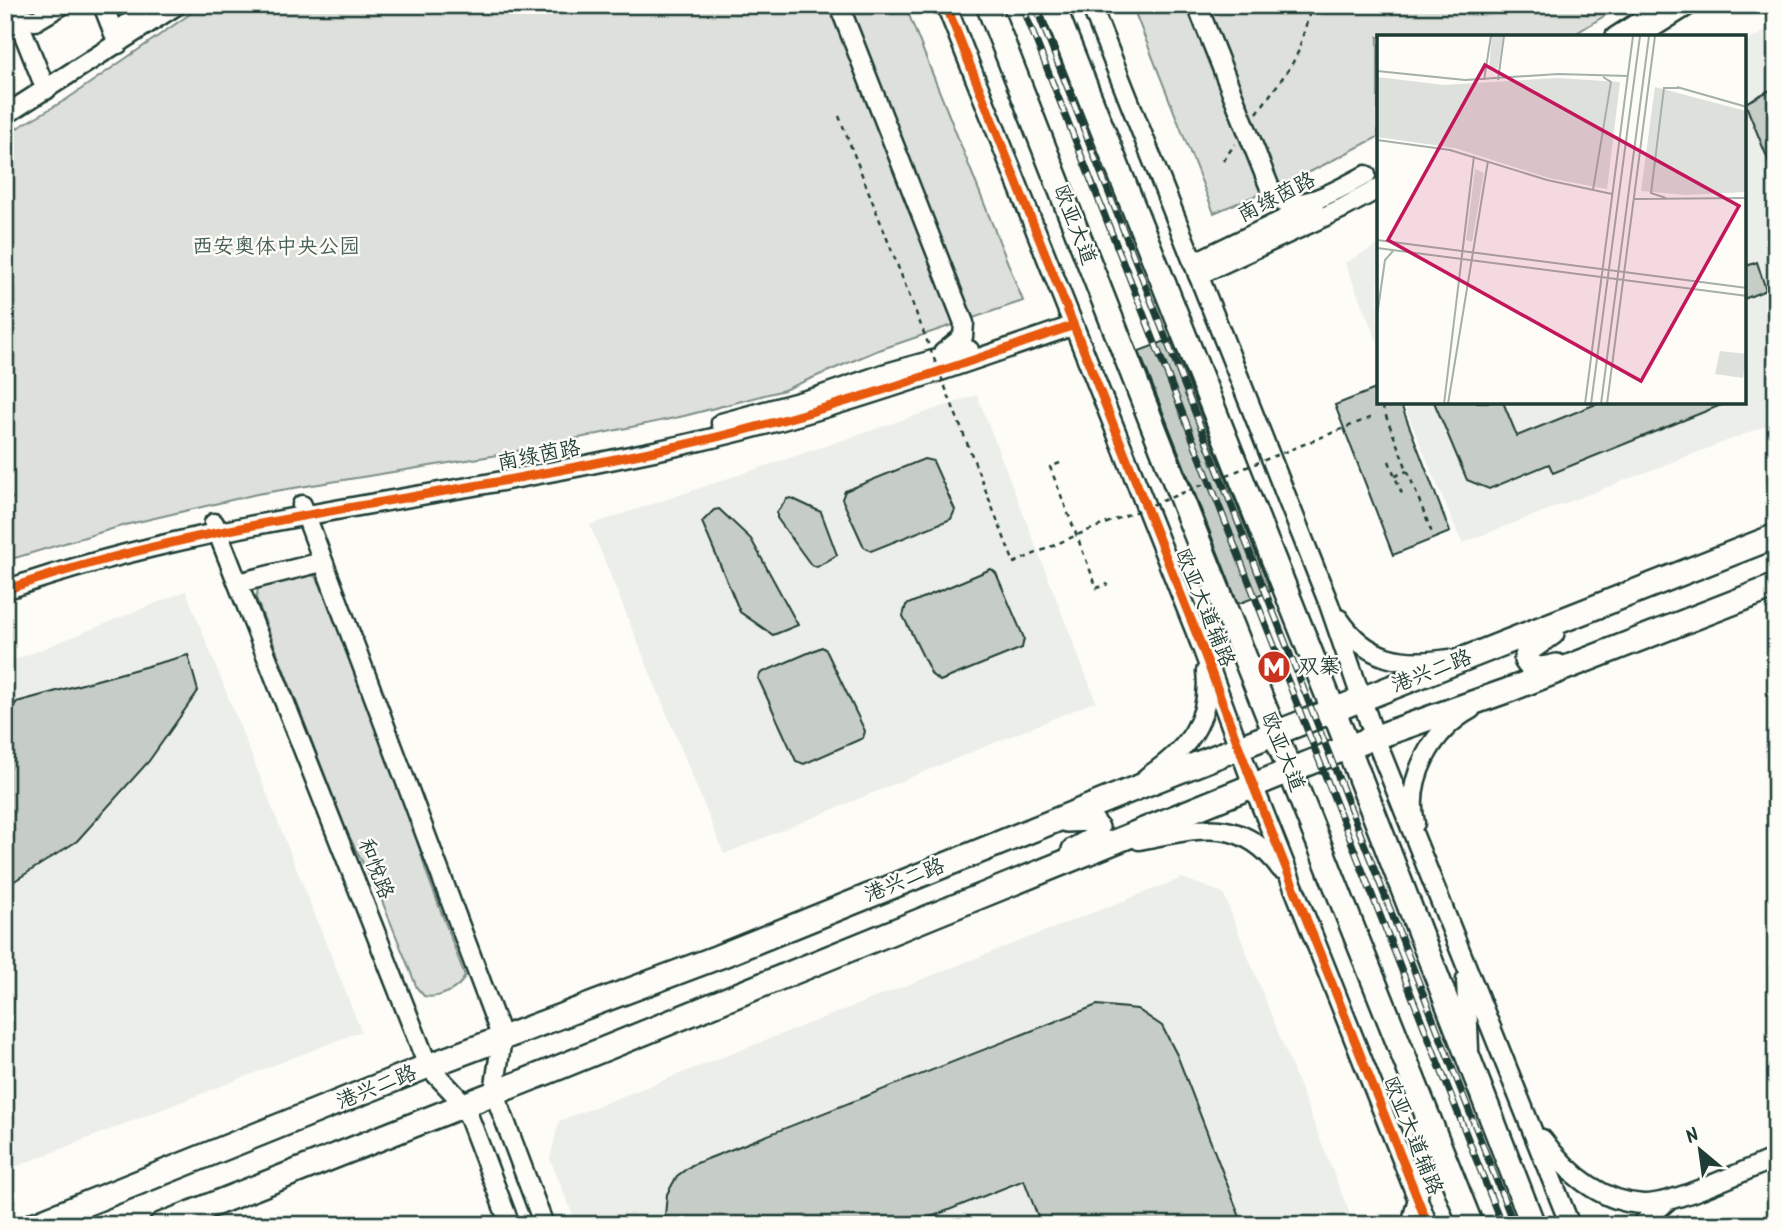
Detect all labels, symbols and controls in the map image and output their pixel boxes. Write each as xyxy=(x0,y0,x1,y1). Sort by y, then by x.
inset map xyxy=(1377,35,1746,404)
street label: 南绿茵路 xyxy=(1232,164,1322,232)
street label: 欧亚大道 xyxy=(1044,180,1104,270)
park label: 西安奥体中央公园 xyxy=(192,231,360,264)
street label: 南绿茵路 xyxy=(495,432,583,480)
street label: 欧亚大道辅路 xyxy=(1165,543,1243,673)
street label: 港兴二路 xyxy=(1387,642,1477,702)
metro station icon: 双寨 xyxy=(1255,648,1293,686)
place label: 双寨 xyxy=(1298,651,1340,684)
street label: 欧亚大道 xyxy=(1251,707,1313,797)
street label: 和悦路 xyxy=(348,834,402,904)
street label: 港兴二路 xyxy=(860,850,950,912)
street label: 港兴二路 xyxy=(332,1057,422,1119)
street label: 欧亚大道辅路 xyxy=(1373,1071,1451,1201)
north arrow xyxy=(1666,1114,1736,1184)
text: N xyxy=(1680,1121,1705,1153)

